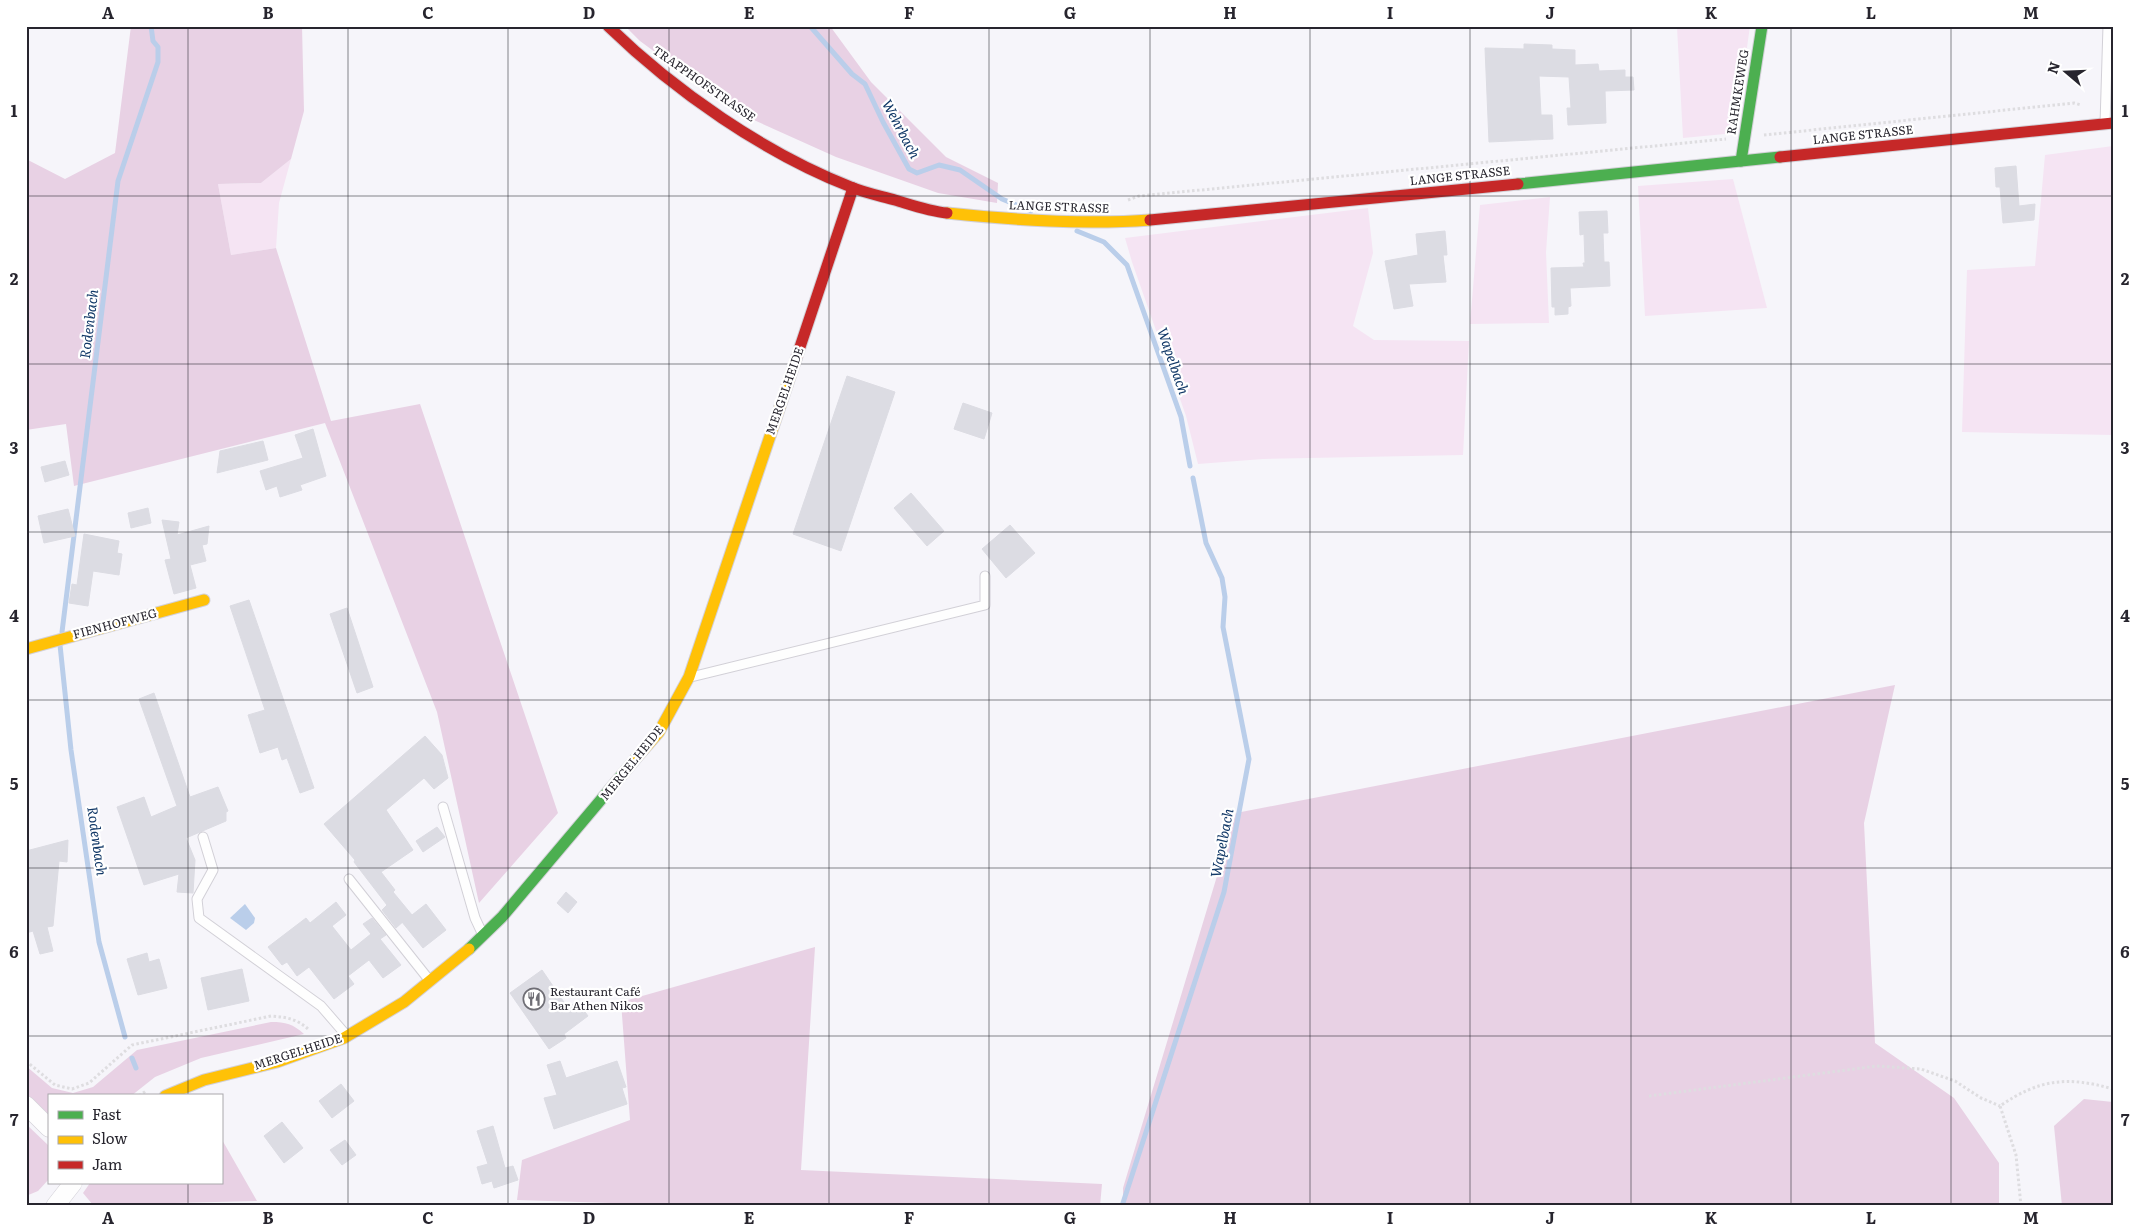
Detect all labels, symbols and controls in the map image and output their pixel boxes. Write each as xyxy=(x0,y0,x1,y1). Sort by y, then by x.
text: A xyxy=(102,0,114,24)
text: B xyxy=(262,0,274,24)
text: C xyxy=(422,0,434,24)
text: D xyxy=(583,0,595,24)
text: E xyxy=(744,0,755,24)
text: F xyxy=(904,0,914,24)
text: G xyxy=(1064,0,1076,24)
text: H xyxy=(1223,0,1237,24)
text: I xyxy=(1387,0,1393,24)
text: J xyxy=(1545,0,1555,24)
text: K xyxy=(1705,0,1718,24)
text: L xyxy=(1866,0,1876,24)
text: M xyxy=(2023,0,2039,24)
street label: TRAPPHOFSTRASSE xyxy=(649,41,760,126)
street label: RAHMKEWEG xyxy=(1721,48,1753,136)
north arrow xyxy=(2042,48,2092,98)
text: N xyxy=(2041,58,2064,76)
water label: Wehrbach xyxy=(878,96,926,162)
text: 1 xyxy=(11,98,18,122)
text: 1 xyxy=(2122,98,2129,122)
street label: LANGE STRASSE xyxy=(1812,120,1914,148)
street label: LANGE STRASSE xyxy=(1409,161,1511,189)
street label: LANGE STRASSE xyxy=(1008,195,1110,217)
text: 2 xyxy=(10,266,19,290)
text: 2 xyxy=(2121,266,2130,290)
water label: Rodenbach xyxy=(74,287,102,360)
water label: Wapelbach xyxy=(1153,324,1195,398)
street label: MERGELHEIDE xyxy=(761,344,808,437)
text: 3 xyxy=(10,435,19,459)
text: 3 xyxy=(2121,435,2130,459)
text: 4 xyxy=(9,603,19,627)
street label: FIENHOFWEG xyxy=(71,603,159,643)
text: 4 xyxy=(2120,603,2130,627)
street label: MERGELHEIDE xyxy=(595,721,667,804)
text: 5 xyxy=(10,771,19,795)
text: 5 xyxy=(2121,771,2130,795)
water label: Rodenbach xyxy=(83,805,113,878)
water label: Wapelbach xyxy=(1205,806,1238,879)
text: 6 xyxy=(9,939,19,963)
text: 6 xyxy=(2120,939,2130,963)
place label: Restaurant Café Bar Athen Nikos xyxy=(550,982,643,1014)
restaurant icon: Restaurant Café Bar Athen Nikos xyxy=(522,987,546,1011)
street label: MERGELHEIDE xyxy=(251,1028,344,1074)
legend xyxy=(48,1094,222,1184)
text: Fast xyxy=(92,1102,121,1125)
text: 7 xyxy=(10,1107,19,1131)
text: 7 xyxy=(2121,1107,2130,1131)
text: Slow xyxy=(92,1126,127,1149)
text: Jam xyxy=(92,1152,123,1175)
text: A xyxy=(102,1205,114,1229)
text: B xyxy=(262,1205,274,1229)
text: C xyxy=(422,1205,434,1229)
text: D xyxy=(583,1205,595,1229)
text: E xyxy=(744,1205,755,1229)
text: F xyxy=(904,1205,914,1229)
text: G xyxy=(1064,1205,1076,1229)
text: H xyxy=(1223,1205,1237,1229)
text: I xyxy=(1387,1205,1393,1229)
text: J xyxy=(1545,1205,1555,1229)
text: K xyxy=(1705,1205,1718,1229)
text: L xyxy=(1866,1205,1876,1229)
text: M xyxy=(2023,1205,2039,1229)

